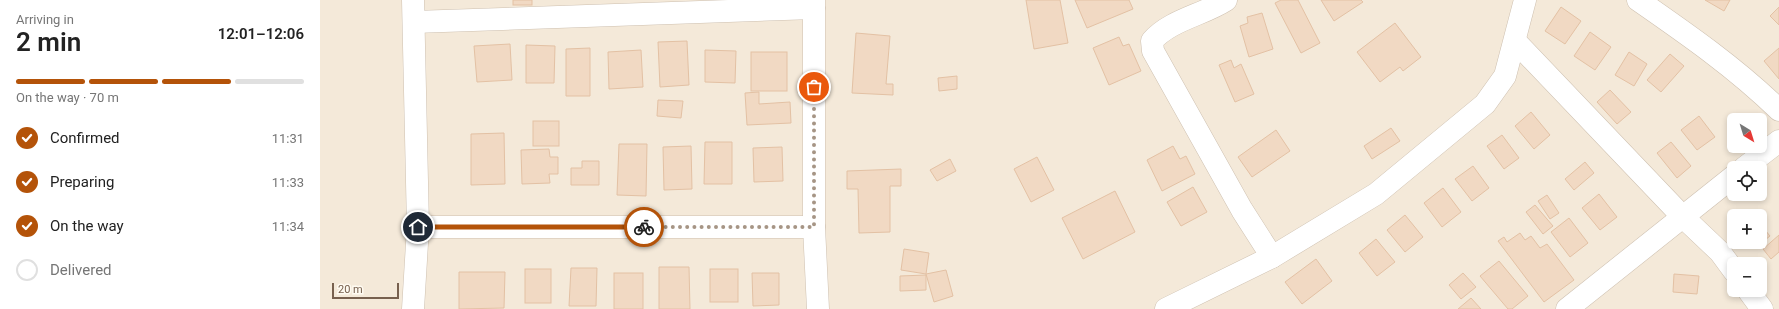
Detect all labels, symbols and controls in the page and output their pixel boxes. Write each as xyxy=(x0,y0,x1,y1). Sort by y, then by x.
text: Arriving in xyxy=(16,12,74,27)
text: 12:01–12:06 xyxy=(218,25,304,43)
text: 2 min xyxy=(16,27,81,57)
pin xyxy=(797,70,831,104)
icon: bag xyxy=(803,76,825,98)
text: On the way · 70 m xyxy=(16,90,119,105)
north arrow xyxy=(1727,113,1767,153)
map controls xyxy=(1727,113,1767,297)
icon: check xyxy=(16,127,38,149)
text: Confirmed xyxy=(50,129,120,147)
text: 11:31 xyxy=(272,131,304,146)
button: locate xyxy=(1727,161,1767,201)
icon: check xyxy=(16,171,38,193)
text: Preparing xyxy=(50,173,114,191)
text: 11:33 xyxy=(272,175,304,190)
courier xyxy=(624,207,664,247)
button: + xyxy=(1727,209,1767,249)
pin xyxy=(401,210,435,244)
icon: check xyxy=(16,215,38,237)
icon: home xyxy=(407,216,429,238)
icon: bike xyxy=(633,216,655,238)
text: On the way xyxy=(50,217,124,235)
text: 11:34 xyxy=(272,219,304,234)
button: − xyxy=(1727,257,1767,297)
text: Delivered xyxy=(50,261,112,279)
scale bar xyxy=(332,281,399,300)
text: 20 m xyxy=(338,283,363,296)

